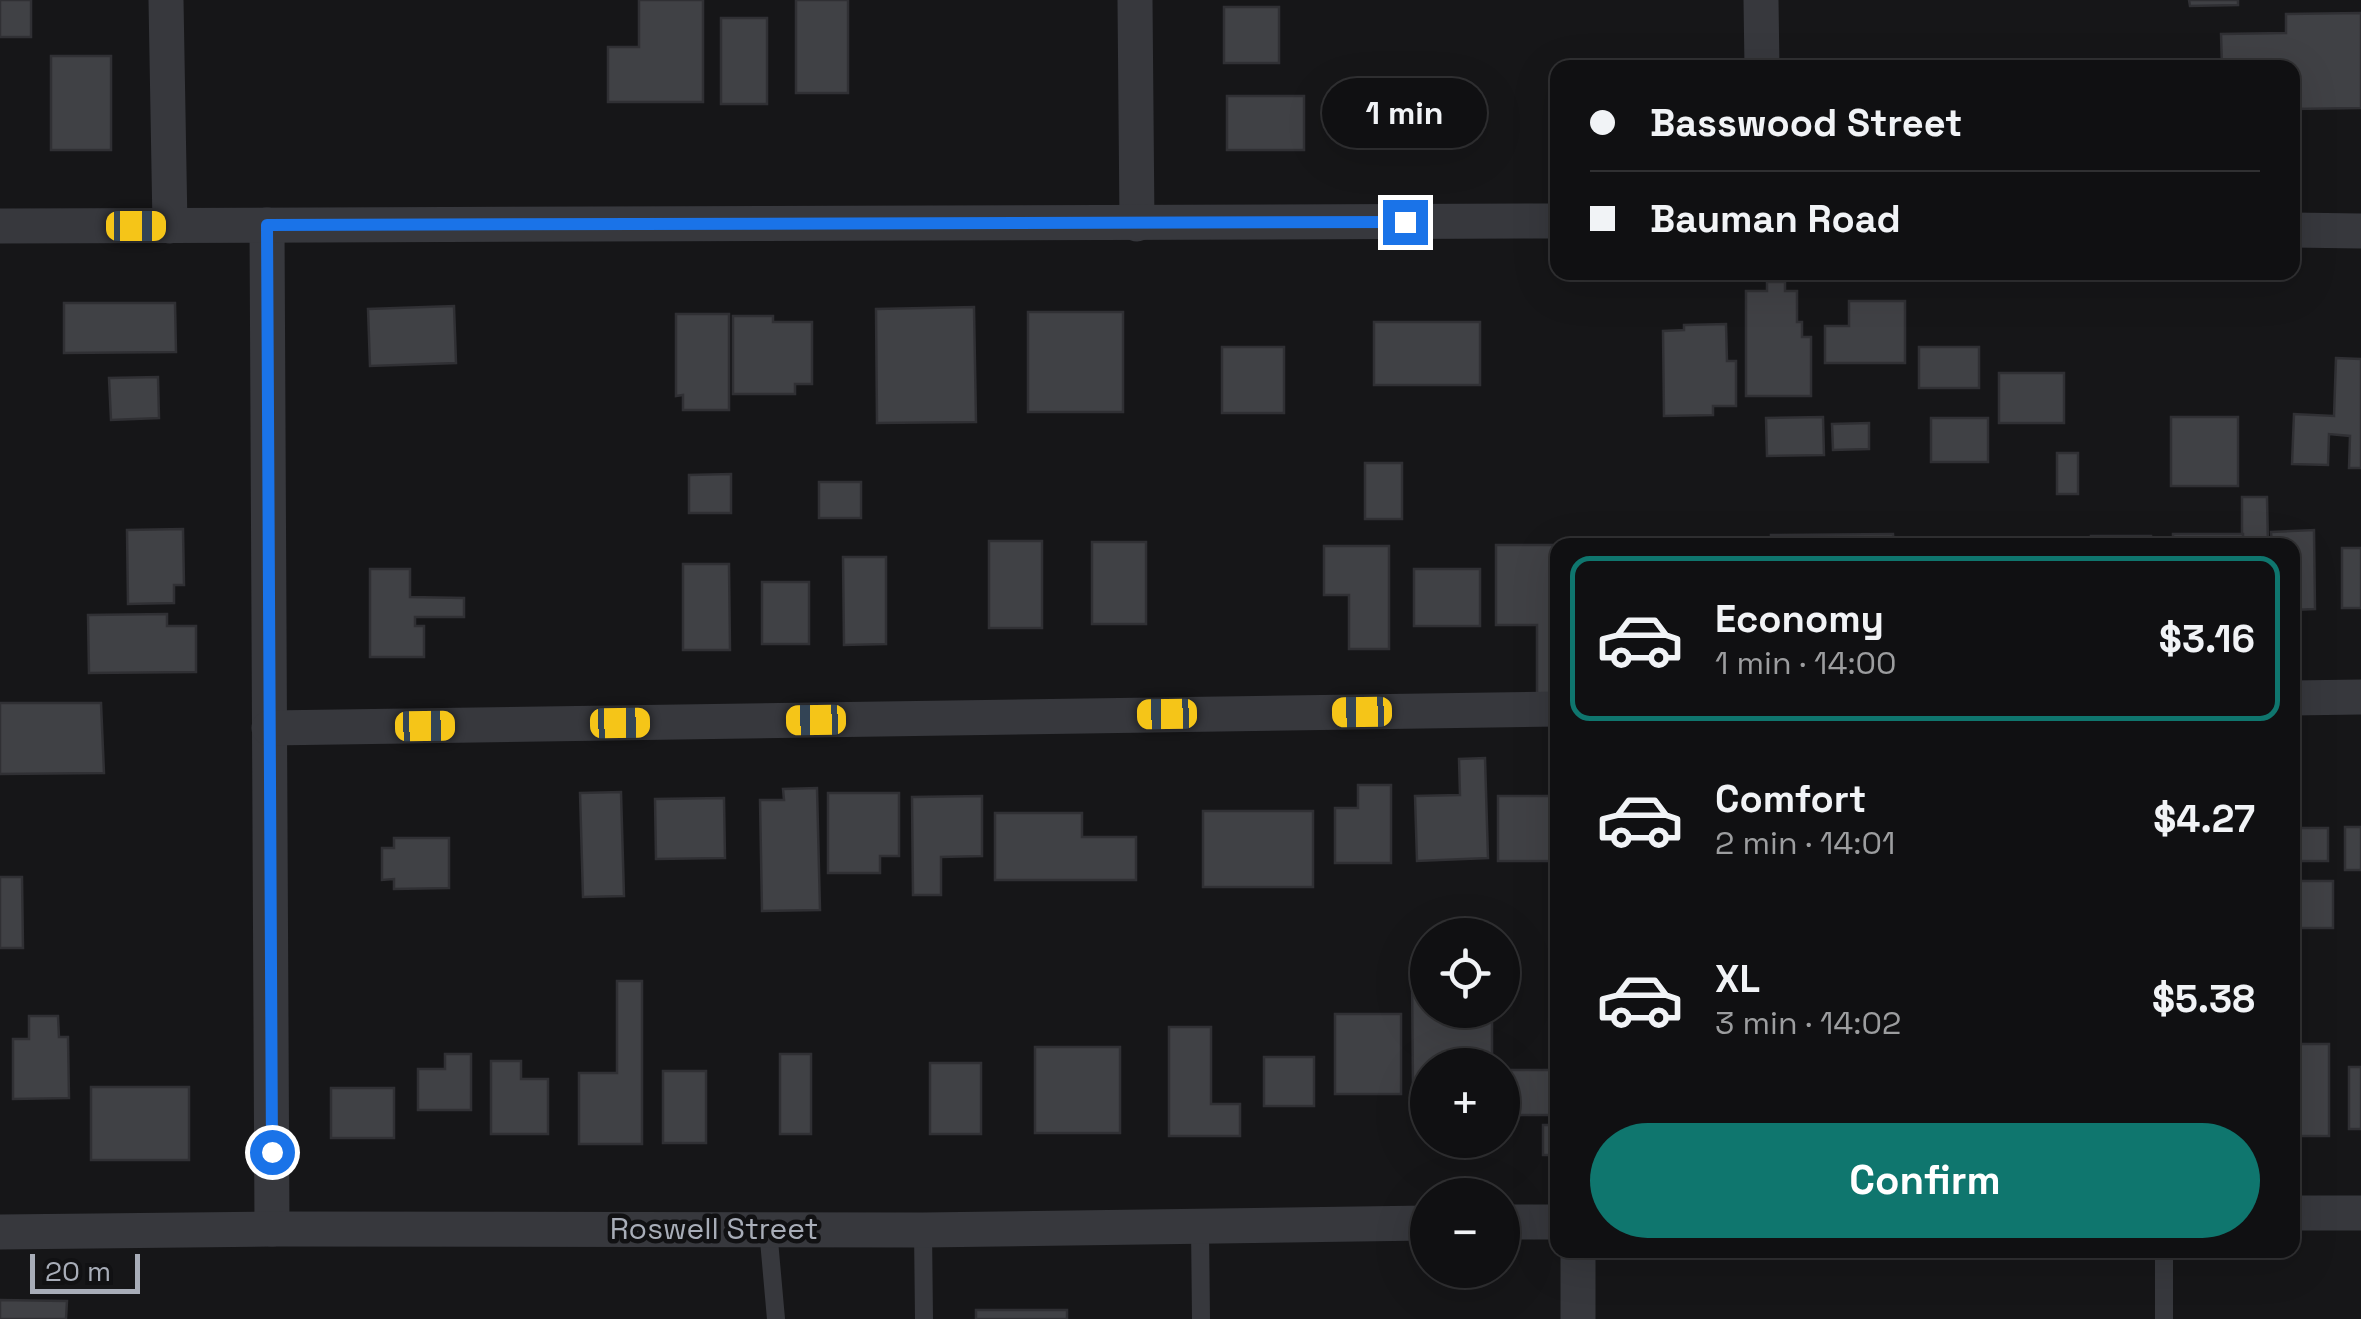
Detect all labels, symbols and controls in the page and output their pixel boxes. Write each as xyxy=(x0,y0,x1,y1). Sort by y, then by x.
callout: 1 min xyxy=(1322,77,1488,147)
text: 1 min xyxy=(1365,93,1444,133)
text: Basswood Street xyxy=(1650,99,1962,147)
text: Bauman Road xyxy=(1650,195,1901,243)
route end xyxy=(1383,200,1428,245)
car xyxy=(106,211,166,241)
icon: car xyxy=(1595,594,1685,684)
text: Economy xyxy=(1715,595,1884,643)
text: $3.16 xyxy=(2159,615,2255,663)
text: 1 min · 14:00 xyxy=(1715,643,1897,683)
car xyxy=(1332,696,1392,728)
car xyxy=(1137,698,1197,730)
car xyxy=(786,704,846,736)
car xyxy=(590,707,650,739)
car xyxy=(395,710,455,742)
icon: car xyxy=(1595,774,1685,864)
text: Comfort xyxy=(1715,775,1866,823)
text: $4.27 xyxy=(2153,795,2255,843)
text: 2 min · 14:01 xyxy=(1715,823,1895,863)
map controls xyxy=(1410,918,1520,1288)
button: locate xyxy=(1410,918,1520,1028)
icon: car xyxy=(1595,954,1685,1044)
text: XL xyxy=(1715,955,1760,1003)
text: $5.38 xyxy=(2152,975,2255,1023)
text: 3 min · 14:02 xyxy=(1715,1003,1901,1043)
button: + xyxy=(1410,1048,1520,1158)
button: Confirm xyxy=(1590,1123,2260,1238)
route start xyxy=(250,1130,295,1175)
button: − xyxy=(1410,1178,1520,1288)
street label: Roswell Street xyxy=(610,1209,818,1248)
scale bar xyxy=(30,1249,140,1294)
text: 20 m xyxy=(45,1253,111,1289)

